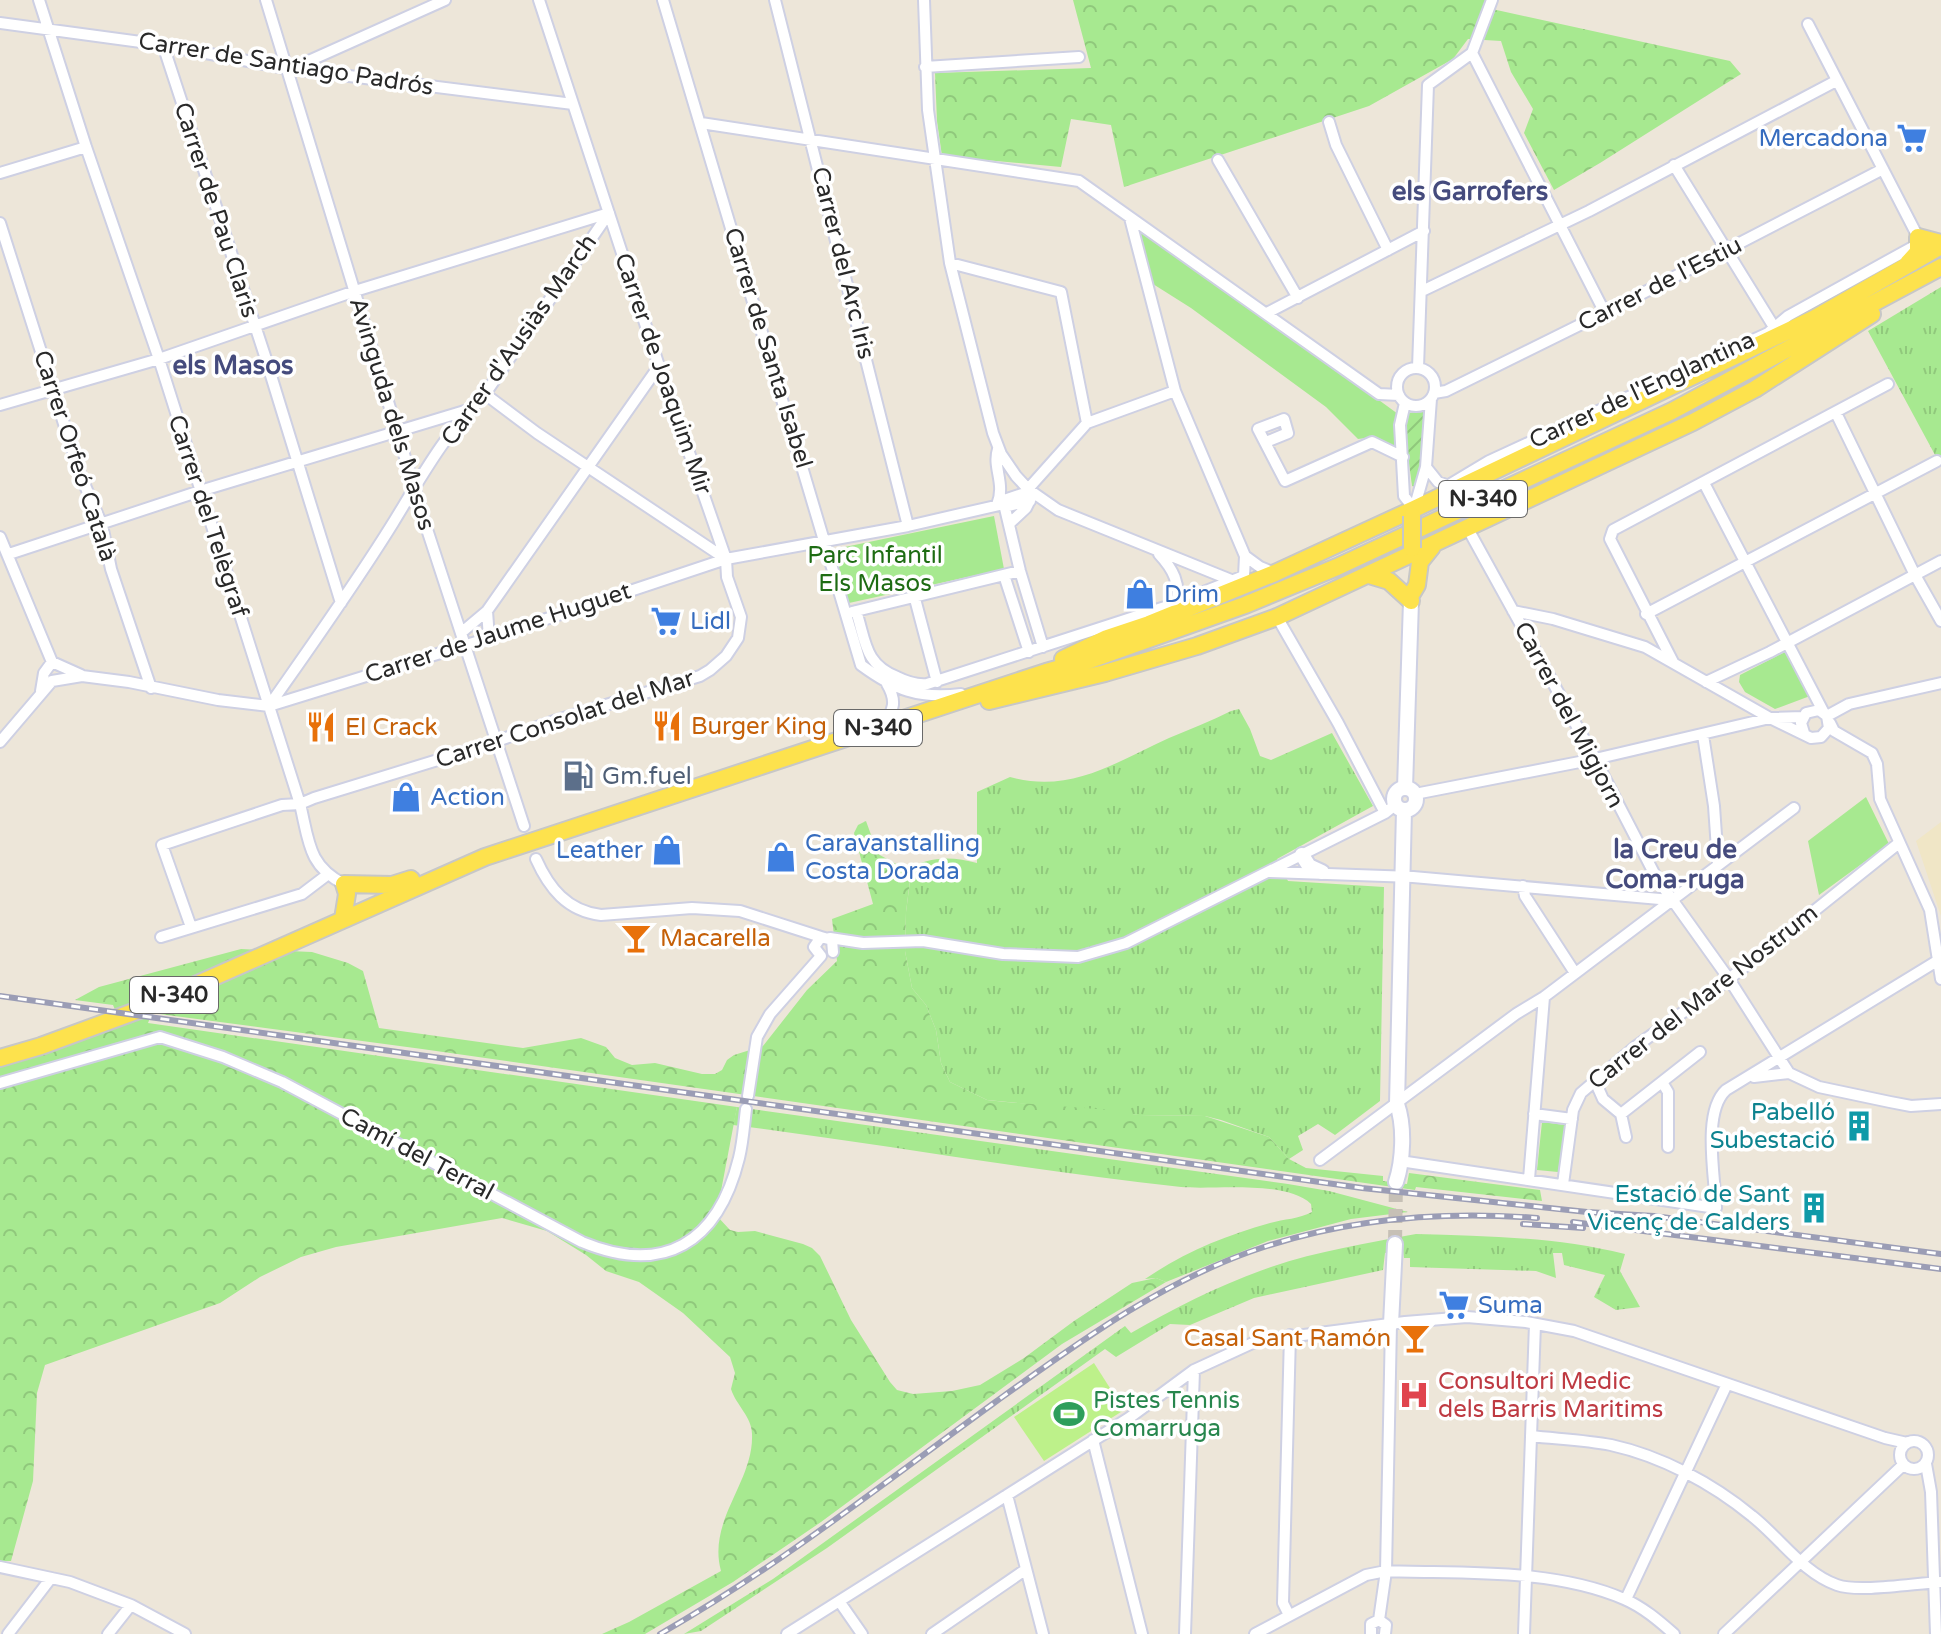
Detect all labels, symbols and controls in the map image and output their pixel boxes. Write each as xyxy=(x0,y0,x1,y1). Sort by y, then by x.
street label: Carrer de Santiago Padrós xyxy=(136,26,436,102)
street label: Carrer de Pau Claris xyxy=(167,99,265,321)
supermarket icon: Mercadona xyxy=(1895,121,1929,155)
place label: Mercadona xyxy=(1759,124,1888,153)
street label: Carrer del Arc Iris xyxy=(805,164,881,362)
district label: els Garrofers xyxy=(1392,176,1548,207)
street label: Carrer de Santa Isabel xyxy=(718,224,818,472)
street label: Carrer d'Ausiàs March xyxy=(435,229,603,451)
street label: Carrer de l'Estiu xyxy=(1573,230,1747,338)
street label: Carrer de Joaquim Mir xyxy=(608,249,718,499)
street label: Avinguda dels Masos xyxy=(343,294,441,534)
street label: Carrer de l'Englantina xyxy=(1525,325,1759,455)
street label: Carrer Orfeó Català xyxy=(27,347,123,565)
district label: els Masos xyxy=(173,350,293,381)
street label: Carrer del Telègraf xyxy=(162,411,255,622)
road number: N-340 xyxy=(1439,481,1527,517)
park label: Parc Infantil Els Masos xyxy=(807,541,943,598)
street label: Carrer de Jaume Huguet xyxy=(361,576,635,690)
shop icon: Drim xyxy=(1123,577,1157,611)
place label: Drim xyxy=(1164,580,1219,609)
supermarket icon: Lidl xyxy=(649,604,683,638)
place label: Lidl xyxy=(690,607,731,636)
street label: Carrer del Migjorn xyxy=(1508,617,1630,813)
street label: Carrer Consolat del Mar xyxy=(432,663,699,775)
restaurant icon: Burger King xyxy=(650,709,684,743)
restaurant icon: El Crack xyxy=(304,710,338,744)
road number: N-340 xyxy=(834,710,922,746)
place label: Burger King xyxy=(691,712,827,741)
place label: El Crack xyxy=(345,713,438,742)
fuel station icon: Gm.fuel xyxy=(561,759,595,793)
place label: Gm.fuel xyxy=(602,762,692,791)
shop icon: Action xyxy=(389,780,423,814)
place label: Action xyxy=(430,783,505,812)
place label: Caravanstalling Costa Dorada xyxy=(805,829,980,886)
shop icon: Leather xyxy=(650,833,684,867)
district label: la Creu de Coma-ruga xyxy=(1605,834,1745,895)
place label: Leather xyxy=(556,836,644,865)
shop icon: Caravanstalling Costa Dorada xyxy=(764,840,798,874)
street label: Carrer del Mare Nostrum xyxy=(1582,898,1824,1096)
bar icon: Macarella xyxy=(619,921,653,955)
place label: Macarella xyxy=(660,924,771,953)
road number: N-340 xyxy=(130,977,218,1013)
place label: Pabelló Subestació xyxy=(1710,1098,1835,1155)
street label: Camí del Terral xyxy=(335,1101,499,1207)
building icon: Pabelló Subestació xyxy=(1842,1109,1876,1143)
place label: Estació de Sant Vicenç de Calders xyxy=(1587,1180,1790,1237)
building icon: Estació de Sant Vicenç de Calders xyxy=(1797,1191,1831,1225)
supermarket icon: Suma xyxy=(1437,1288,1471,1322)
place label: Suma xyxy=(1478,1291,1543,1320)
bar icon: Casal Sant Ramón xyxy=(1398,1321,1432,1355)
place label: Casal Sant Ramón xyxy=(1184,1324,1391,1353)
place label: Consultori Medic dels Barris Maritims xyxy=(1438,1367,1663,1424)
hospital icon: Consultori Medic dels Barris Maritims xyxy=(1397,1378,1431,1412)
place label: Pistes Tennis Comarruga xyxy=(1093,1386,1240,1443)
sports icon: Pistes Tennis Comarruga xyxy=(1052,1397,1086,1431)

